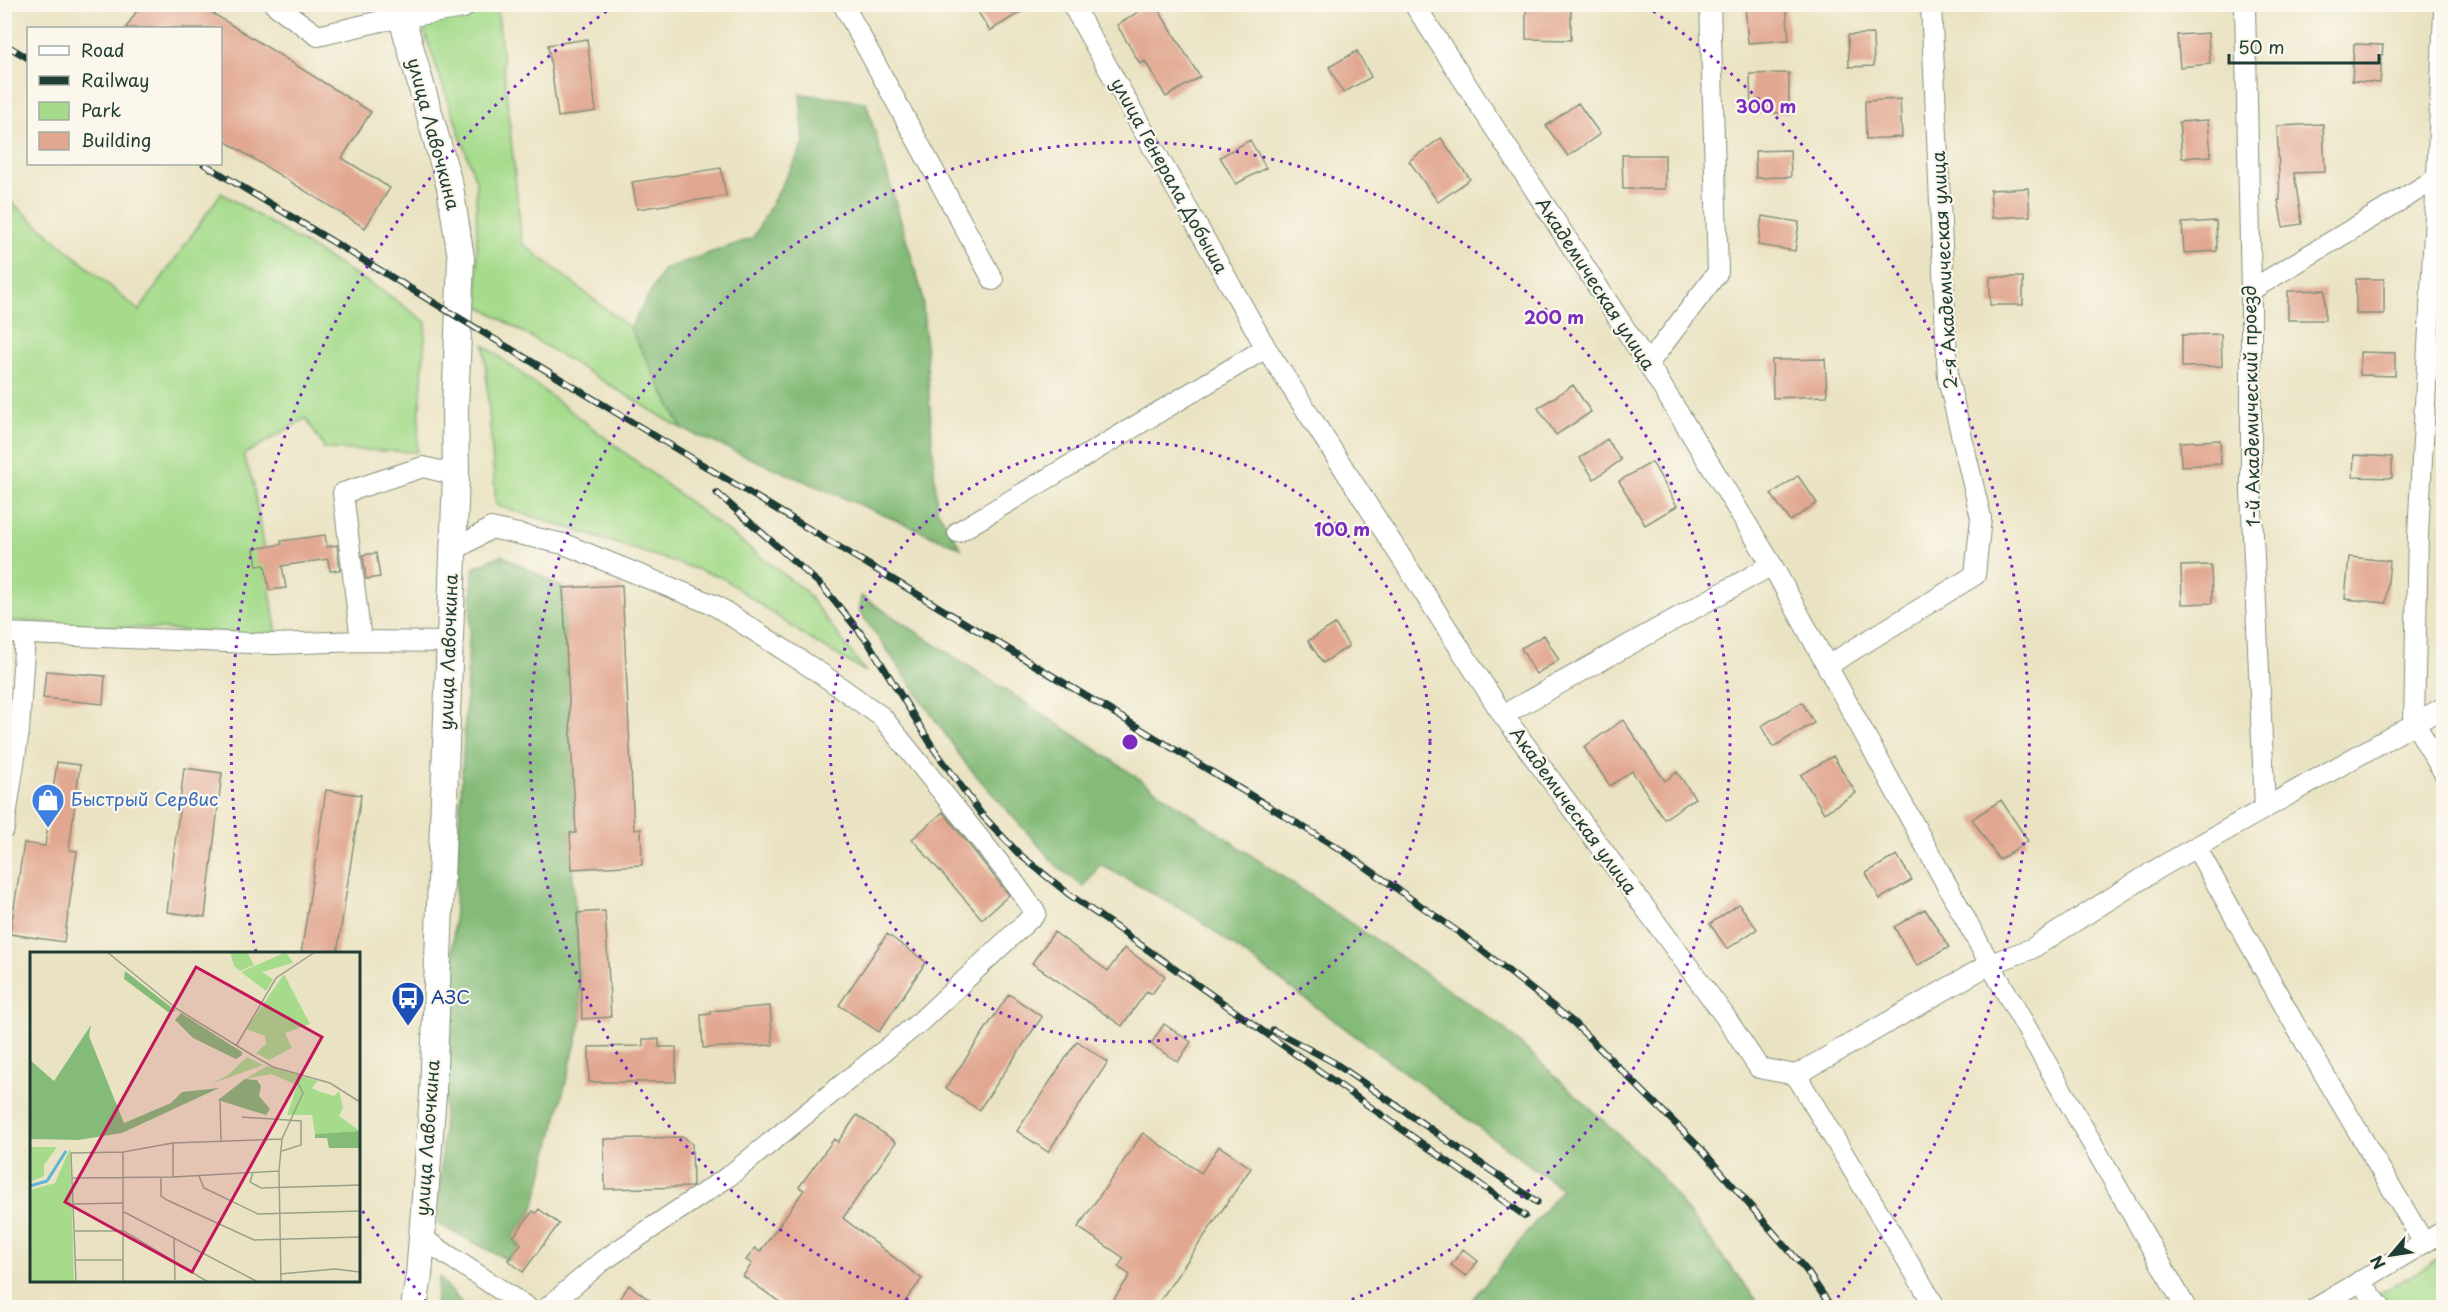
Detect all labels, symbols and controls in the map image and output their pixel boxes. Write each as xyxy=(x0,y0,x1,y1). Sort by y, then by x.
legend xyxy=(27,27,222,165)
scale bar xyxy=(2229,27,2379,65)
text: 50 m xyxy=(2238,33,2285,60)
text: Road xyxy=(81,36,125,63)
street label: улица Лавочкина xyxy=(401,54,468,213)
text: Railway xyxy=(81,66,149,93)
street label: улица Генерала Добыша xyxy=(1105,72,1236,278)
text: 300 m xyxy=(1736,92,1796,119)
text: Park xyxy=(81,96,121,123)
text: Building xyxy=(81,126,151,153)
street label: 2-я Академическая улица xyxy=(1924,150,1963,390)
street label: Академическая улица xyxy=(1530,191,1663,376)
street label: 1-й Академический проезд xyxy=(2235,285,2266,527)
text: 200 m xyxy=(1524,303,1584,330)
text: 100 m xyxy=(1314,515,1370,542)
street label: улица Лавочкина xyxy=(431,573,464,731)
street label: Академическая улица xyxy=(1504,721,1645,900)
centre of rings xyxy=(1120,732,1140,752)
shop icon: Быстрый Сервис xyxy=(30,782,66,829)
place label: Быстрый Сервис xyxy=(71,785,219,812)
inset map xyxy=(30,952,360,1282)
bus stop icon: АЗС xyxy=(390,980,426,1027)
place label: АЗС xyxy=(431,983,470,1010)
street label: улица Лавочкина xyxy=(408,1058,445,1217)
north arrow xyxy=(2361,1225,2421,1285)
text: N xyxy=(2363,1251,2391,1274)

